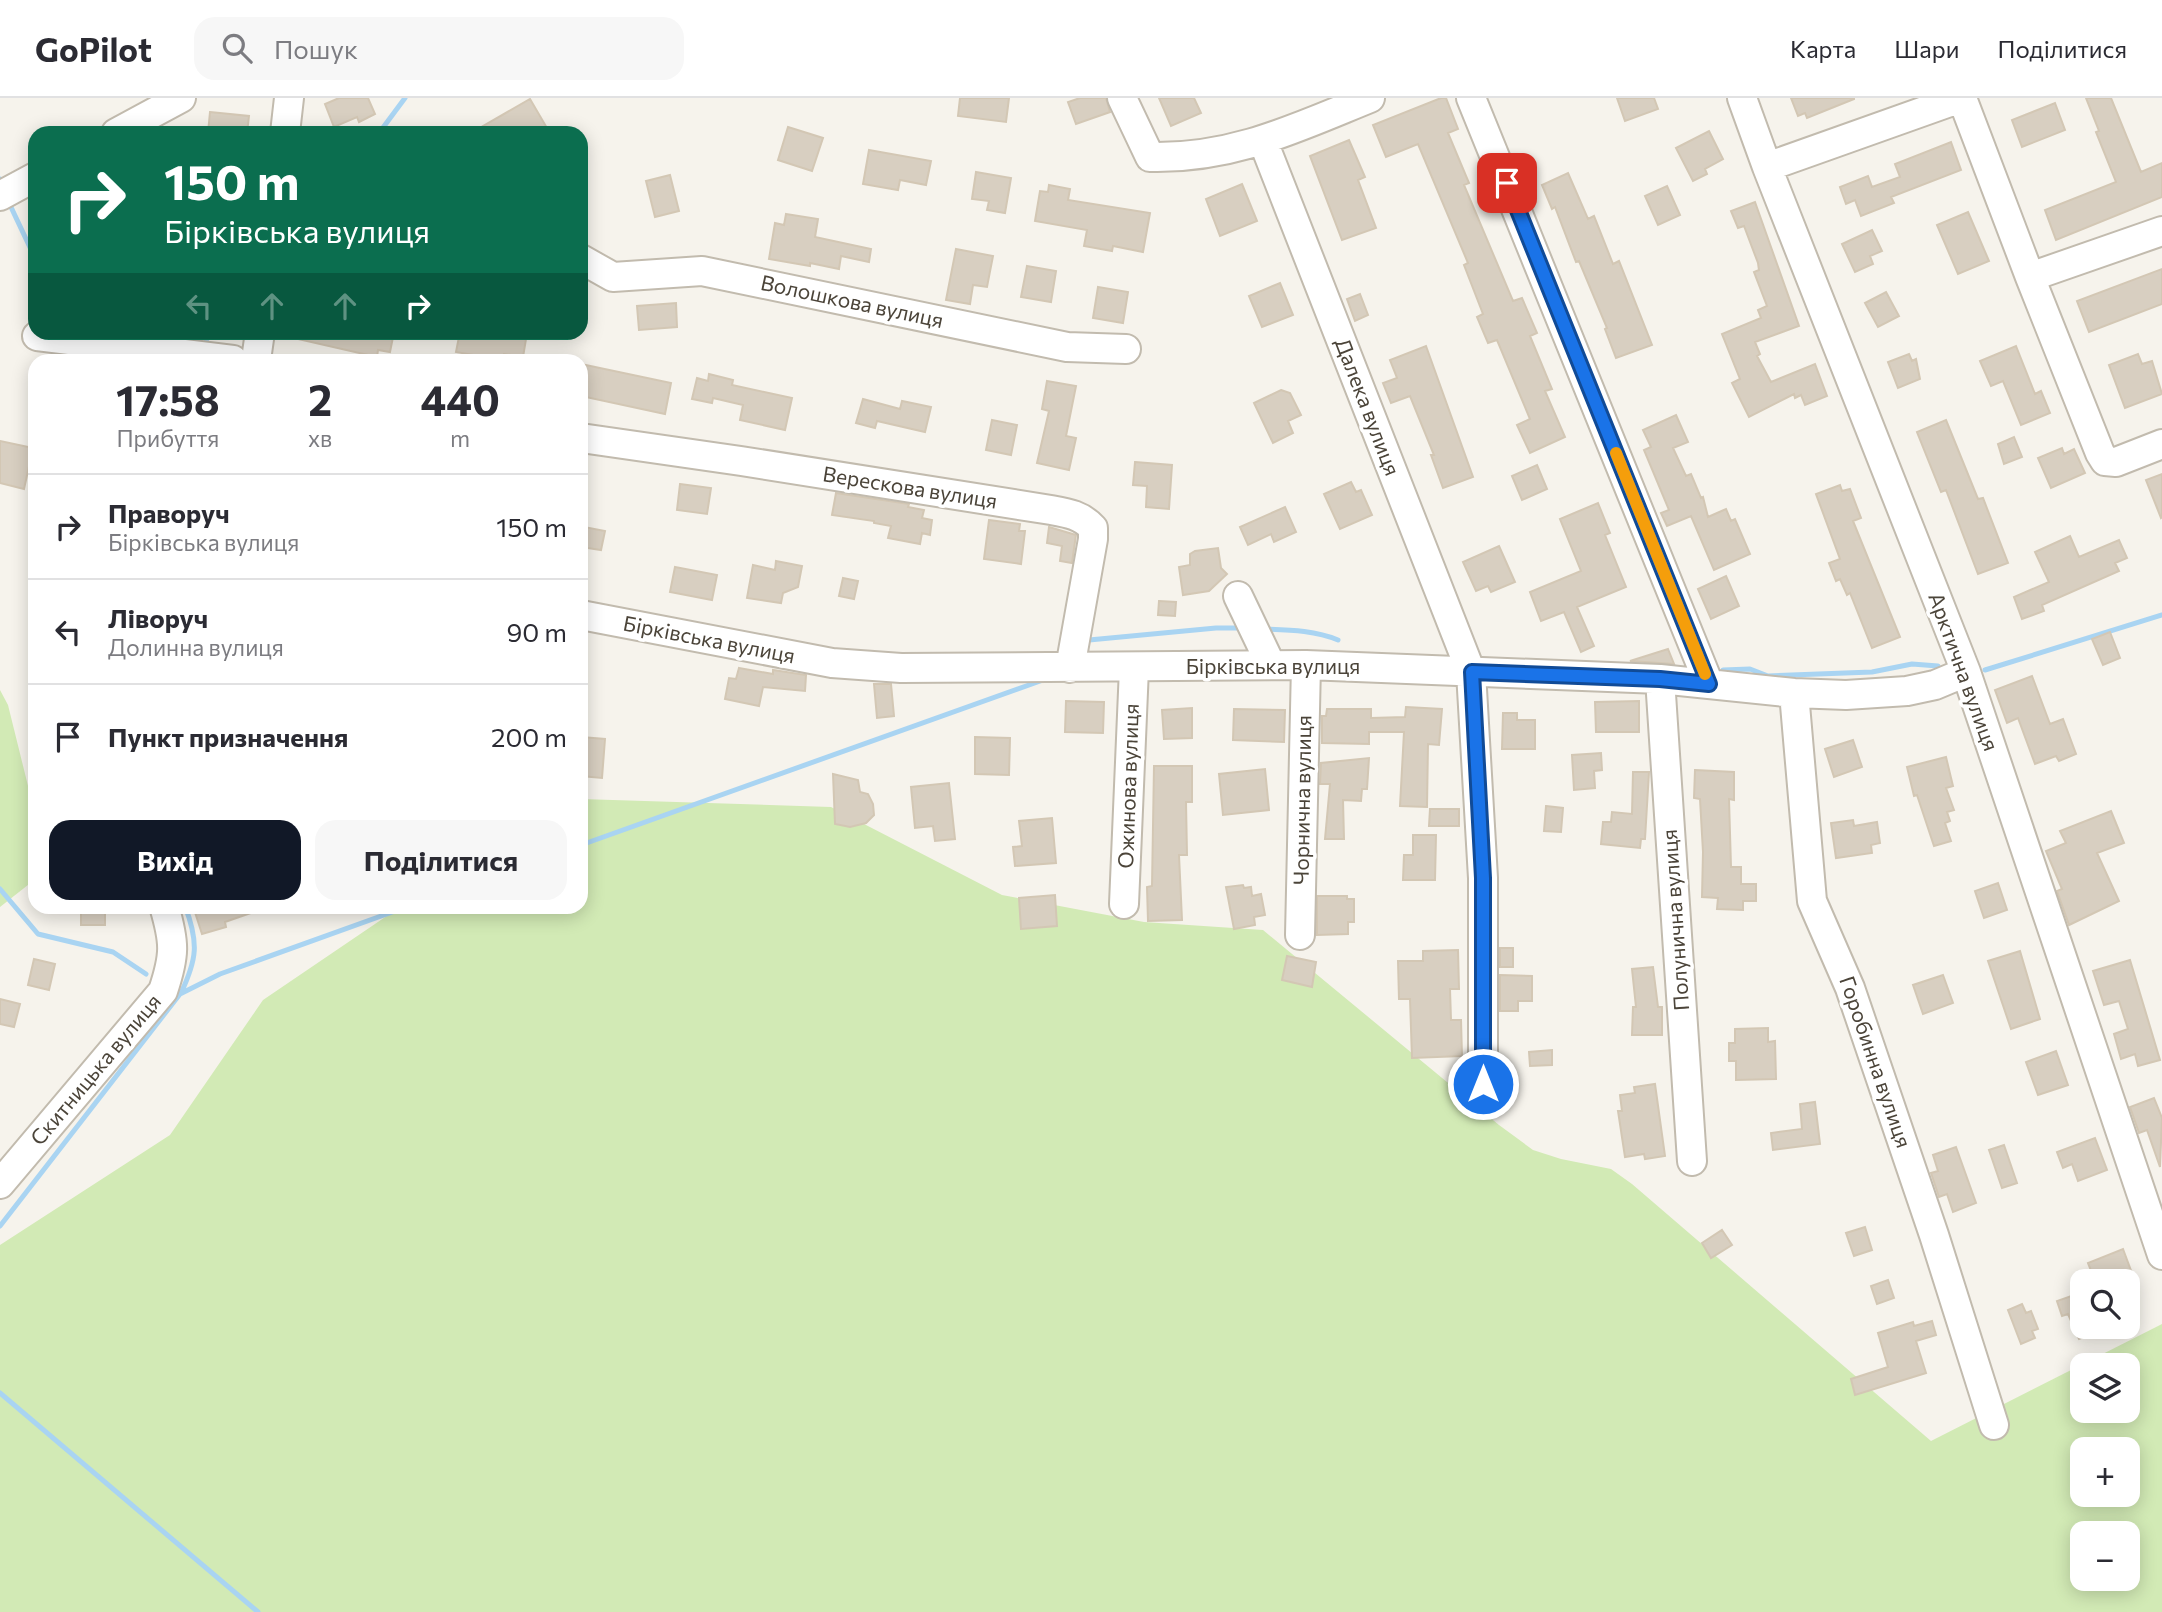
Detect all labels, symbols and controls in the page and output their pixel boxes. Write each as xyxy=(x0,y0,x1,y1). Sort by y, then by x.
search box xyxy=(194,17,684,80)
text: GoPilot xyxy=(35,28,152,69)
icon: search xyxy=(218,29,256,67)
text: Пошук xyxy=(274,33,358,64)
text: Карта xyxy=(1790,34,1856,63)
text: Шари xyxy=(1894,34,1960,63)
text: Поділитися xyxy=(1998,34,2127,63)
text: 150 m xyxy=(164,150,299,210)
pin xyxy=(1477,153,1537,213)
icon: right xyxy=(49,154,140,245)
icon: arrive xyxy=(1488,164,1526,202)
text: Бірківська вулиця xyxy=(164,210,430,250)
street label: Волошкова вулиця xyxy=(759,269,946,332)
icon: left xyxy=(180,287,218,325)
icon: ahead xyxy=(253,287,291,325)
icon: ahead xyxy=(326,287,364,325)
icon: right xyxy=(399,287,437,325)
street label: Далека вулиця xyxy=(1331,334,1406,479)
text: 17:58 xyxy=(116,373,220,425)
text: 2 xyxy=(308,373,332,425)
text: 440 xyxy=(420,373,500,425)
text: Прибуття xyxy=(116,424,219,452)
text: хв xyxy=(308,424,332,452)
text: m xyxy=(450,424,470,452)
street label: Верескова вулиця xyxy=(821,460,999,513)
text: Праворуч xyxy=(108,497,230,528)
icon: right xyxy=(49,508,87,546)
text: 150 m xyxy=(496,511,567,542)
text: Бірківська вулиця xyxy=(108,528,299,556)
street label: Арктична вулиця xyxy=(1924,589,2005,754)
text: Ліворуч xyxy=(108,602,208,633)
street label: Бірківська вулиця xyxy=(621,610,797,667)
icon: left xyxy=(49,613,87,651)
text: 90 m xyxy=(507,616,567,647)
text: Долинна вулиця xyxy=(108,633,284,661)
street label: Бірківська вулиця xyxy=(1186,653,1360,678)
street label: Ожинова вулиця xyxy=(1112,703,1143,869)
street label: Чорнична вулиця xyxy=(1288,715,1315,885)
icon: arrive xyxy=(49,718,87,756)
text: Пункт призначення xyxy=(108,721,348,752)
text: 200 m xyxy=(491,721,567,752)
button: Вихід xyxy=(49,820,301,900)
button: Поділитися xyxy=(315,820,567,900)
street label: Полунична вулиця xyxy=(1656,829,1693,1012)
street label: Горобинна вулиця xyxy=(1835,972,1918,1151)
street label: Скитницька вулиця xyxy=(24,988,165,1150)
position arrow xyxy=(1446,1047,1520,1121)
map controls xyxy=(2070,1269,2140,1591)
button: search xyxy=(2070,1269,2140,1339)
button: layers xyxy=(2070,1353,2140,1423)
button: + xyxy=(2070,1437,2140,1507)
button: − xyxy=(2070,1521,2140,1591)

